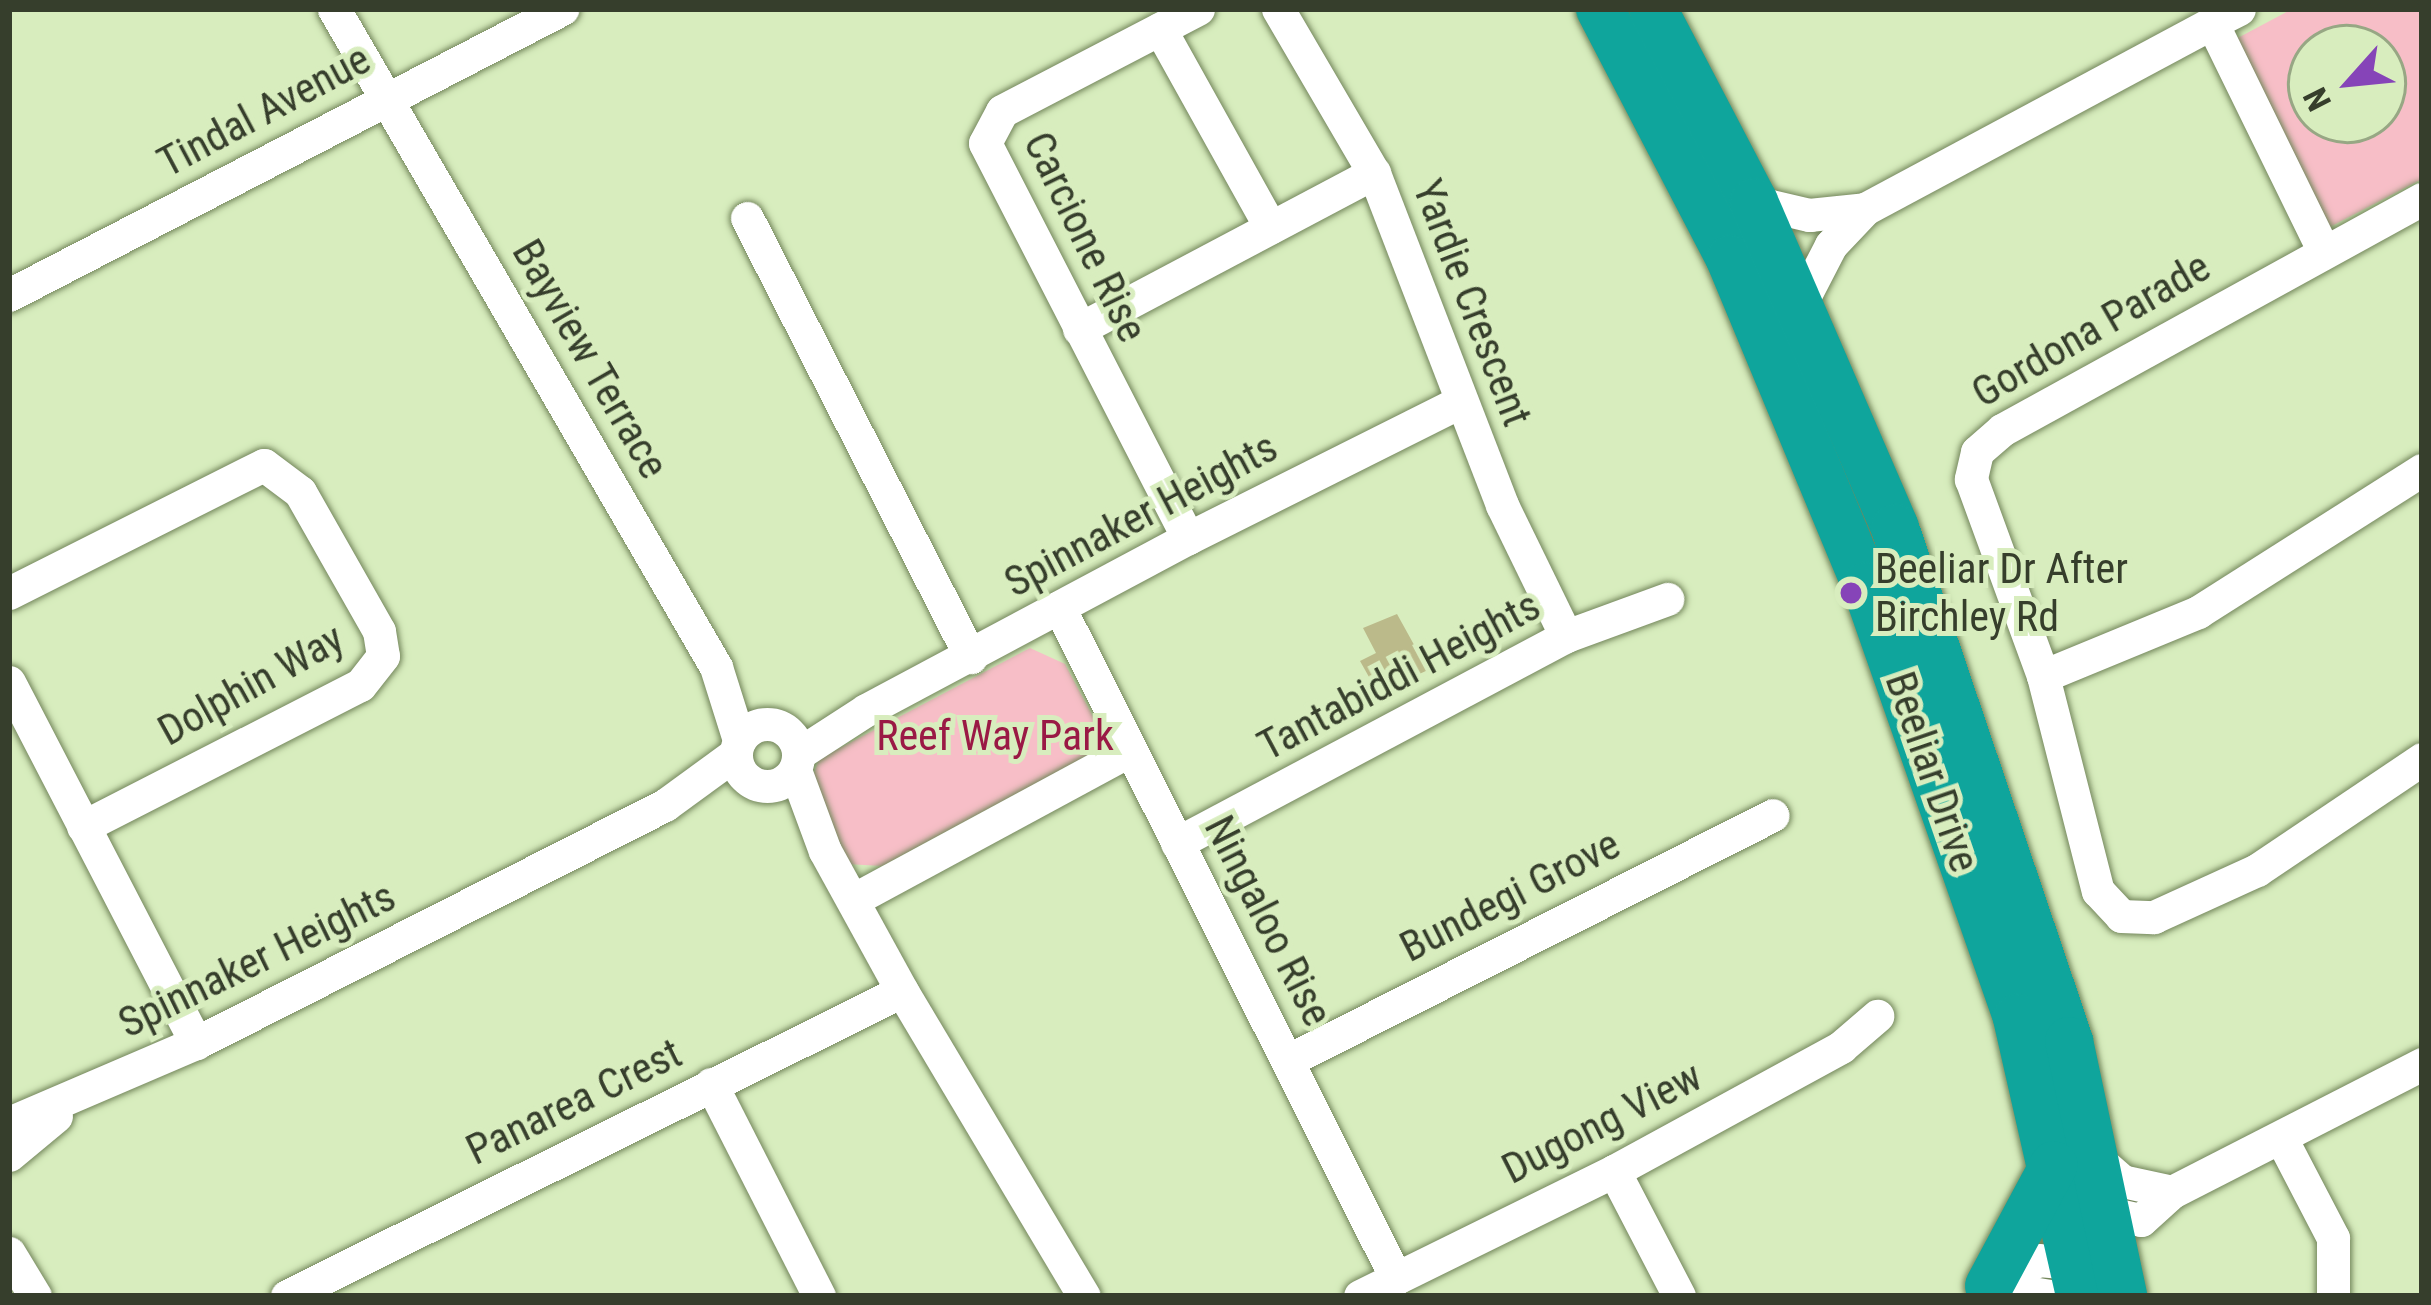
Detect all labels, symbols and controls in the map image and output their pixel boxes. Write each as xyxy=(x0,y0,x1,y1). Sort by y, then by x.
north arrow xyxy=(2287,24,2407,144)
street label: Tindal Avenue xyxy=(149,34,379,188)
text: N xyxy=(2295,81,2339,117)
street label: Carcione Rise xyxy=(1013,124,1157,350)
street label: Yardie Crescent xyxy=(1402,173,1542,433)
street label: Bayview Terrace xyxy=(501,230,679,488)
street label: Gordona Parade xyxy=(1963,242,2219,418)
street label: Spinnaker Heights xyxy=(996,422,1286,608)
place label: Beeliar Dr After Birchley Rd xyxy=(1875,544,2128,642)
marker: Beeliar Dr After Birchley Rd xyxy=(1838,580,1864,606)
street label: Tantabiddi Heights xyxy=(1250,581,1548,771)
street label: Dolphin Way xyxy=(150,614,352,756)
street label: Beeliar Drive xyxy=(1874,665,1990,879)
park label: Reef Way Park xyxy=(876,711,1114,761)
street label: Ningaloo Rise xyxy=(1194,808,1342,1034)
street label: Bundegi Grove xyxy=(1392,819,1628,973)
street label: Spinnaker Heights xyxy=(110,871,404,1049)
street label: Panarea Crest xyxy=(458,1028,690,1176)
street label: Dugong View xyxy=(1494,1051,1710,1195)

